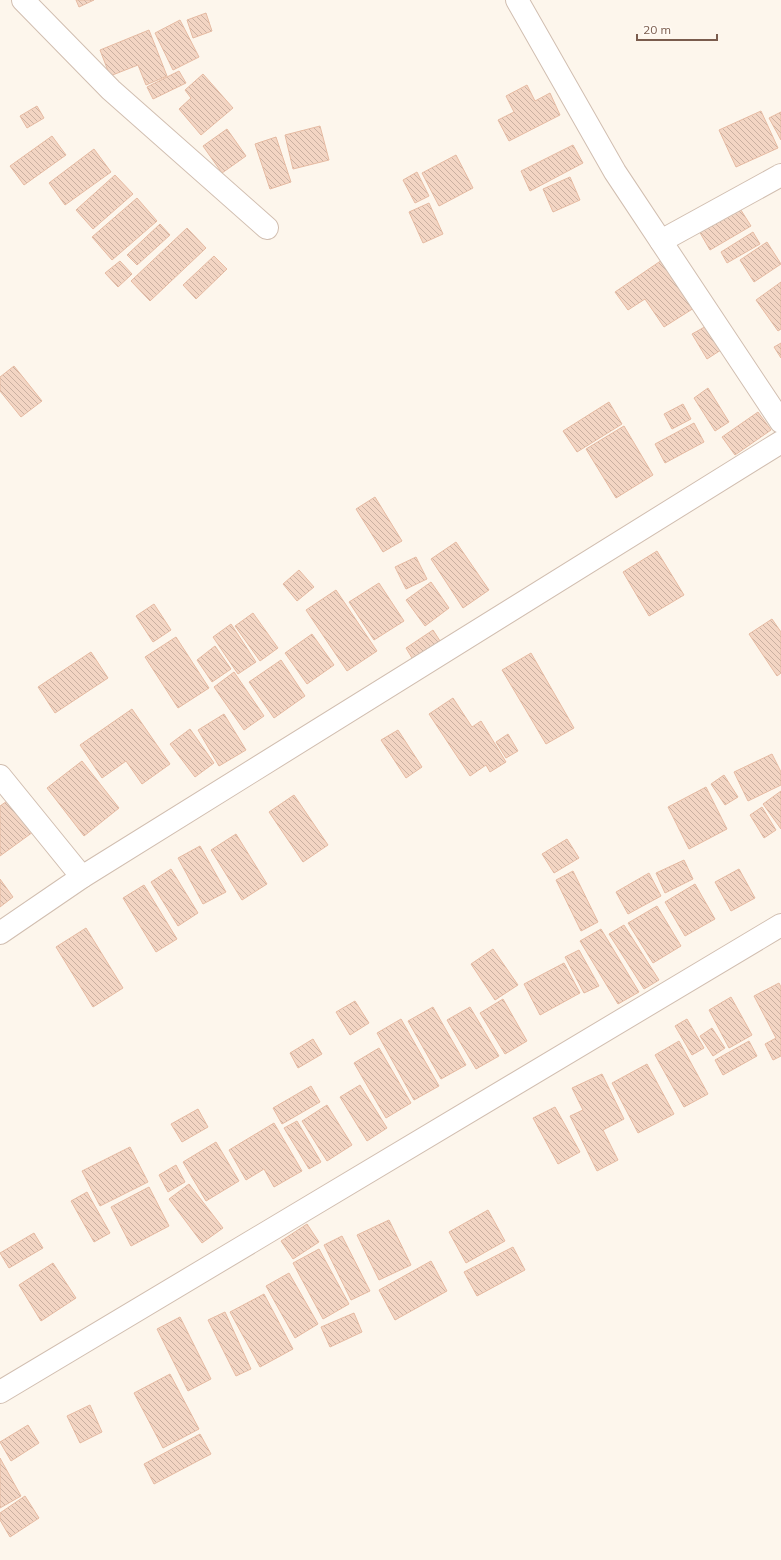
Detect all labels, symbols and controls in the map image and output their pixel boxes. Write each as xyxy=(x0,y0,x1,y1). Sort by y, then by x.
scale bar xyxy=(637,16,717,42)
text: 20 m xyxy=(643,22,671,37)

